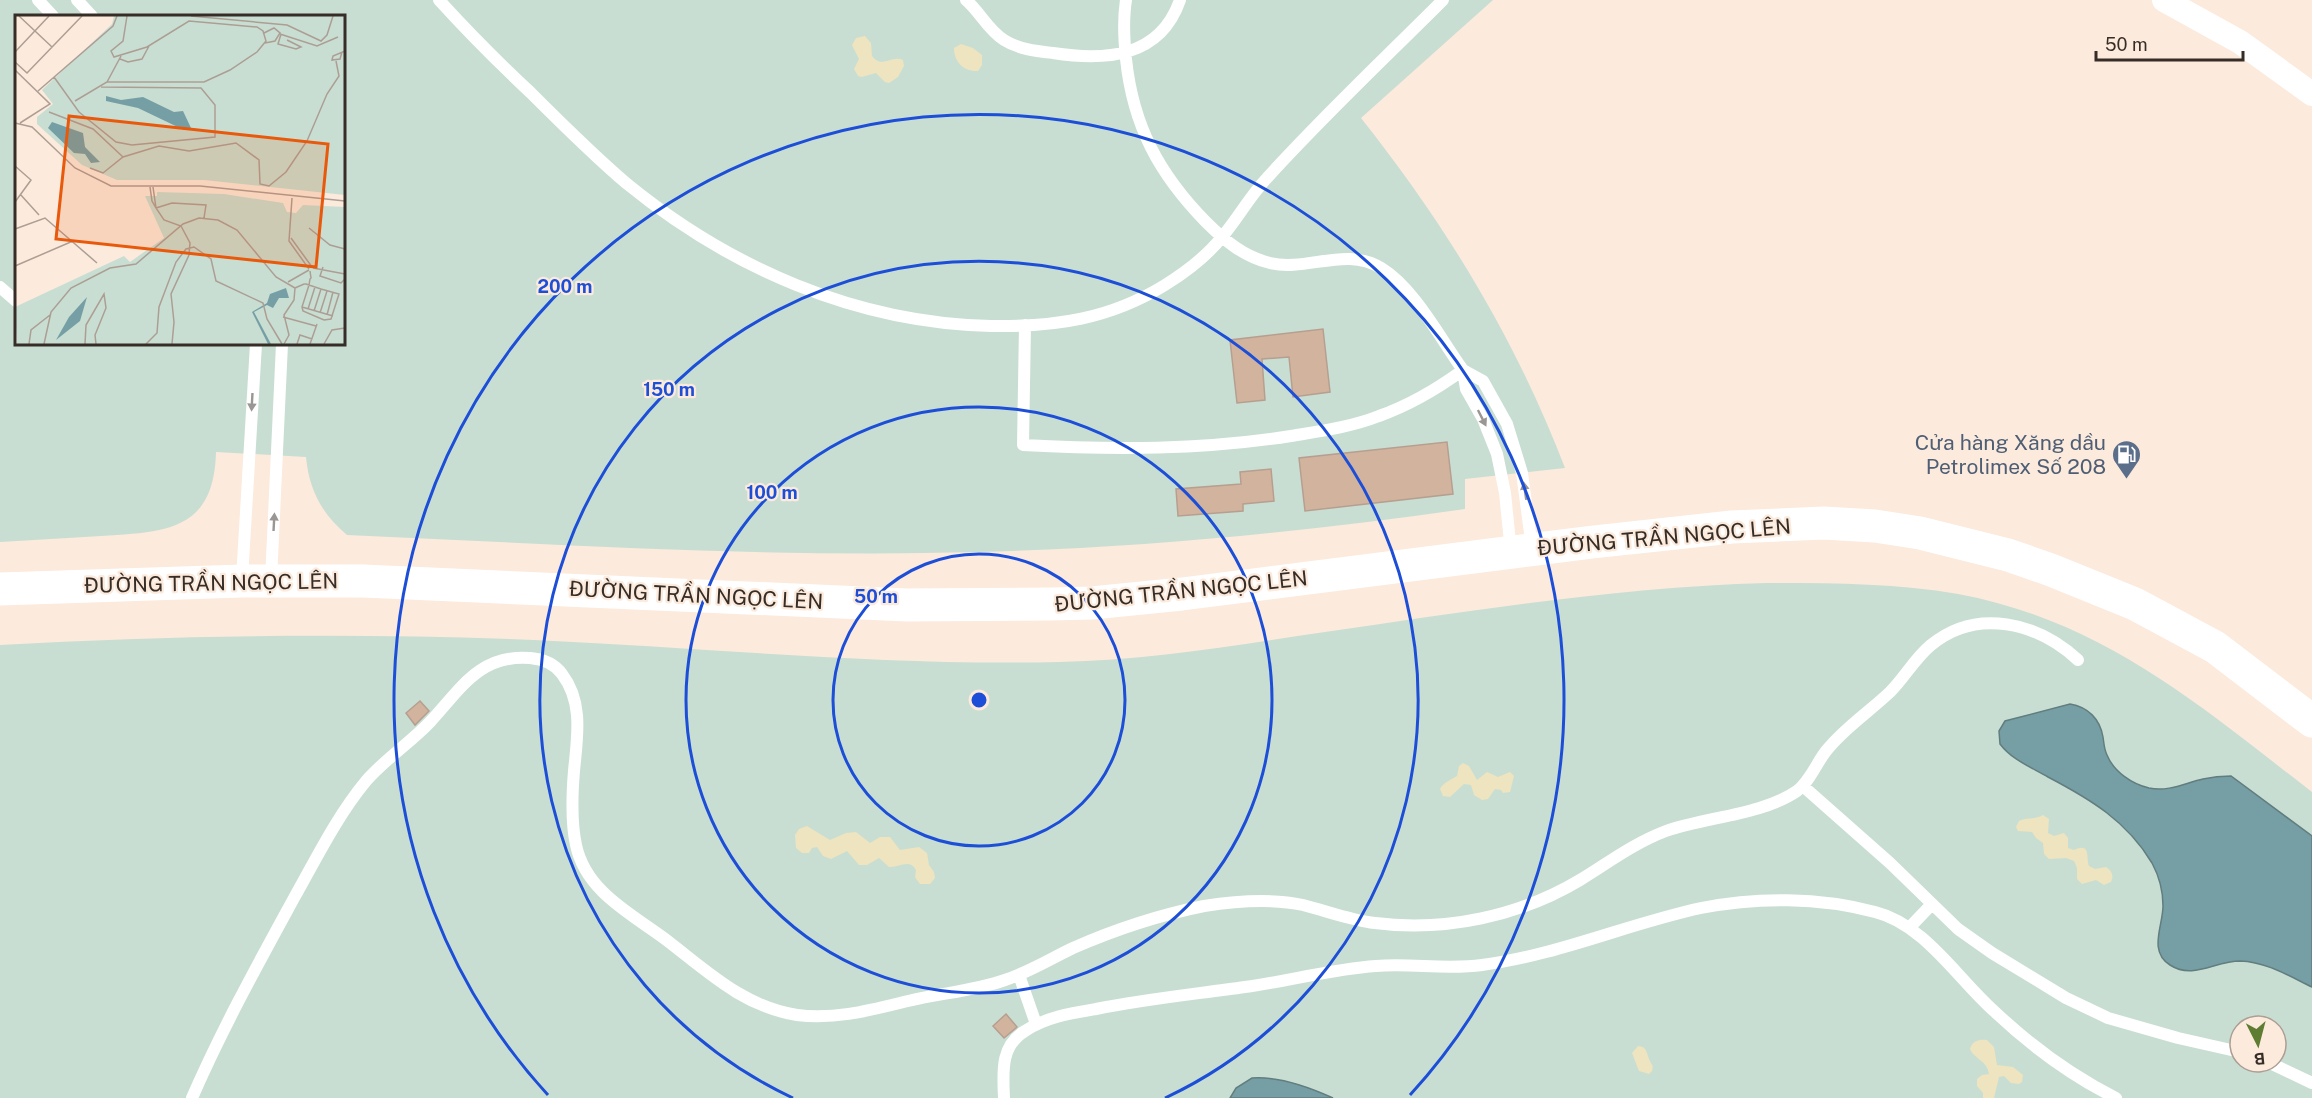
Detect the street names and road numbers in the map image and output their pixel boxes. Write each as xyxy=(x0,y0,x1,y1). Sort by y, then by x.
street label: ĐƯỜNG TRẦN NGỌC LÊN xyxy=(1536,512,1792,561)
street label: ĐƯỜNG TRẦN NGỌC LÊN xyxy=(1053,564,1309,617)
street label: ĐƯỜNG TRẦN NGỌC LÊN xyxy=(84,567,338,598)
street label: ĐƯỜNG TRẦN NGỌC LÊN xyxy=(568,575,824,614)

